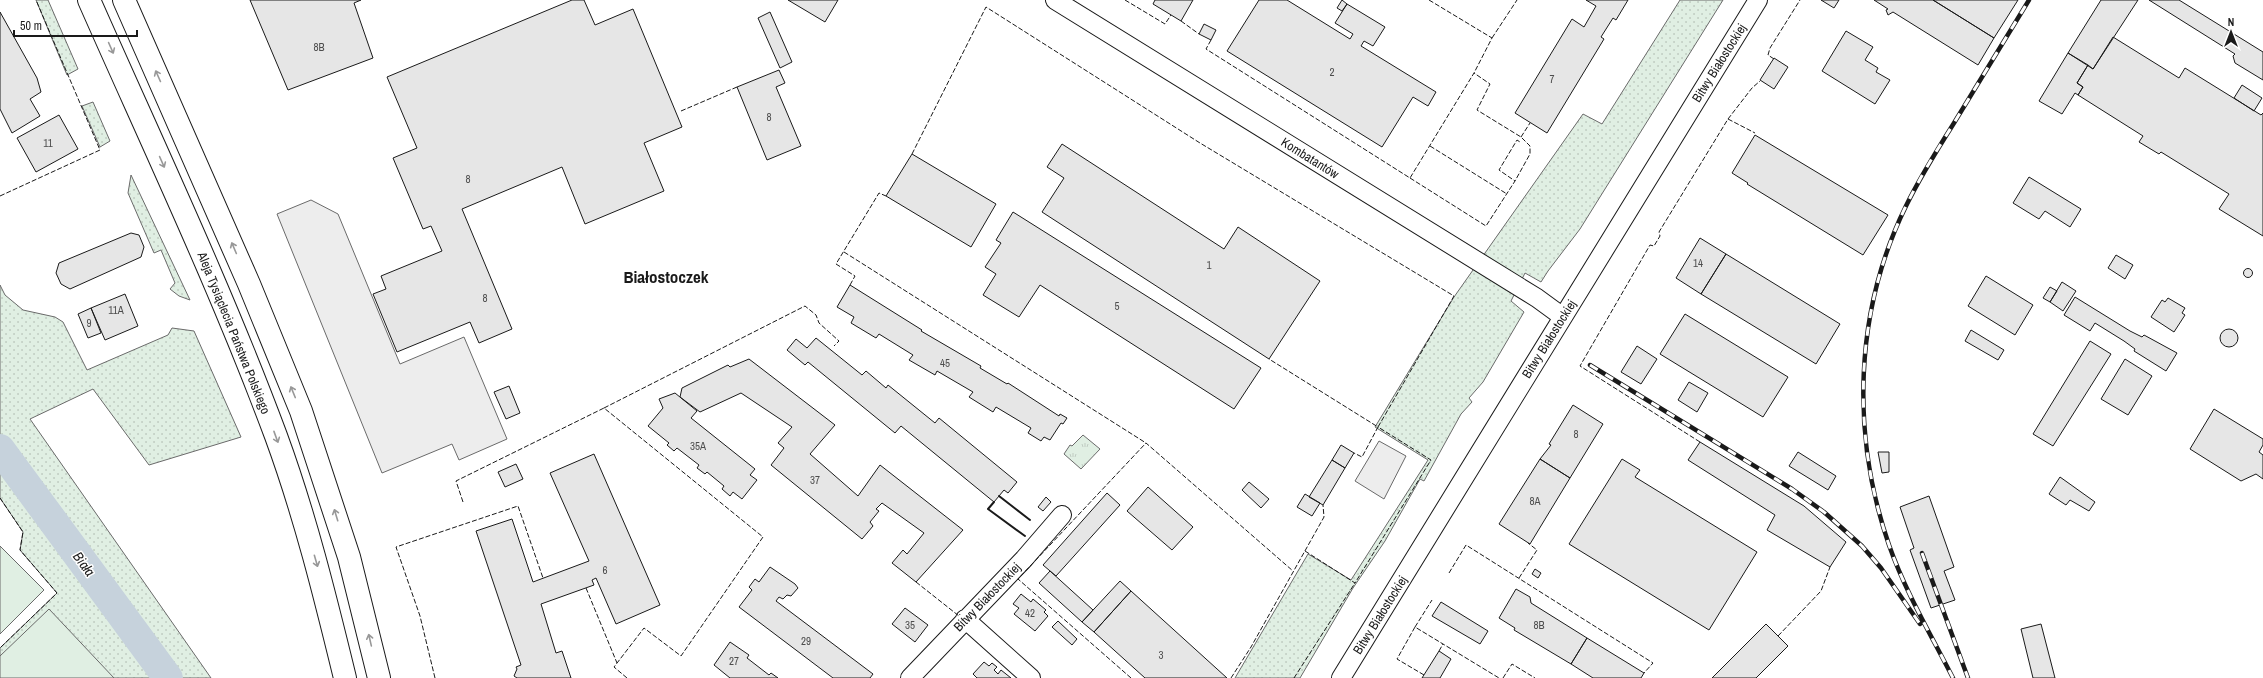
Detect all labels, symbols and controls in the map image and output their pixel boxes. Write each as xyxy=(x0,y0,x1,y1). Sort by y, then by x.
scale bar xyxy=(14,12,137,38)
north arrow xyxy=(2211,12,2251,52)
text: N xyxy=(2228,15,2234,29)
text: 50 m xyxy=(20,18,42,34)
street label: Bitwy Białostockiej xyxy=(1688,21,1750,105)
house number: 8B xyxy=(313,40,325,54)
one-way arrow xyxy=(108,42,115,54)
house number: 2 xyxy=(1329,65,1335,79)
one-way arrow xyxy=(154,70,161,82)
house number: 7 xyxy=(1549,72,1555,86)
house number: 8 xyxy=(766,110,772,124)
street label: Kombatantów xyxy=(1278,134,1342,183)
house number: 11 xyxy=(43,136,53,150)
one-way arrow xyxy=(158,156,166,168)
house number: 8 xyxy=(465,172,471,186)
one-way arrow xyxy=(230,242,237,254)
street label: Aleja Tysiąclecia Państwa Polskiego xyxy=(193,248,274,417)
house number: 14 xyxy=(1693,256,1703,270)
house number: 1 xyxy=(1206,258,1212,272)
district label: Białostoczek xyxy=(623,265,709,288)
house number: 8 xyxy=(482,291,488,305)
street label: Bitwy Białostockiej xyxy=(1518,297,1580,381)
house number: 5 xyxy=(1114,299,1120,313)
house number: 11A xyxy=(108,303,125,317)
house number: 9 xyxy=(86,316,92,330)
house number: 45 xyxy=(940,356,950,370)
one-way arrow xyxy=(289,386,297,398)
house number: 8 xyxy=(1573,427,1579,441)
one-way arrow xyxy=(273,431,281,443)
house number: 35A xyxy=(690,439,707,453)
house number: 37 xyxy=(810,473,820,487)
house number: 8A xyxy=(1529,494,1541,508)
one-way arrow xyxy=(332,508,339,521)
water label: Biała xyxy=(69,548,99,580)
one-way arrow xyxy=(313,554,320,567)
street label: Bitwy Białostockiej xyxy=(950,559,1024,635)
house number: 6 xyxy=(602,563,608,577)
street label: Bitwy Białostockiej xyxy=(1349,573,1411,657)
house number: 42 xyxy=(1025,606,1035,620)
house number: 35 xyxy=(905,618,915,632)
house number: 8B xyxy=(1533,618,1545,632)
one-way arrow xyxy=(366,634,374,647)
house number: 29 xyxy=(801,634,811,648)
house number: 3 xyxy=(1158,648,1164,662)
house number: 27 xyxy=(729,654,739,668)

